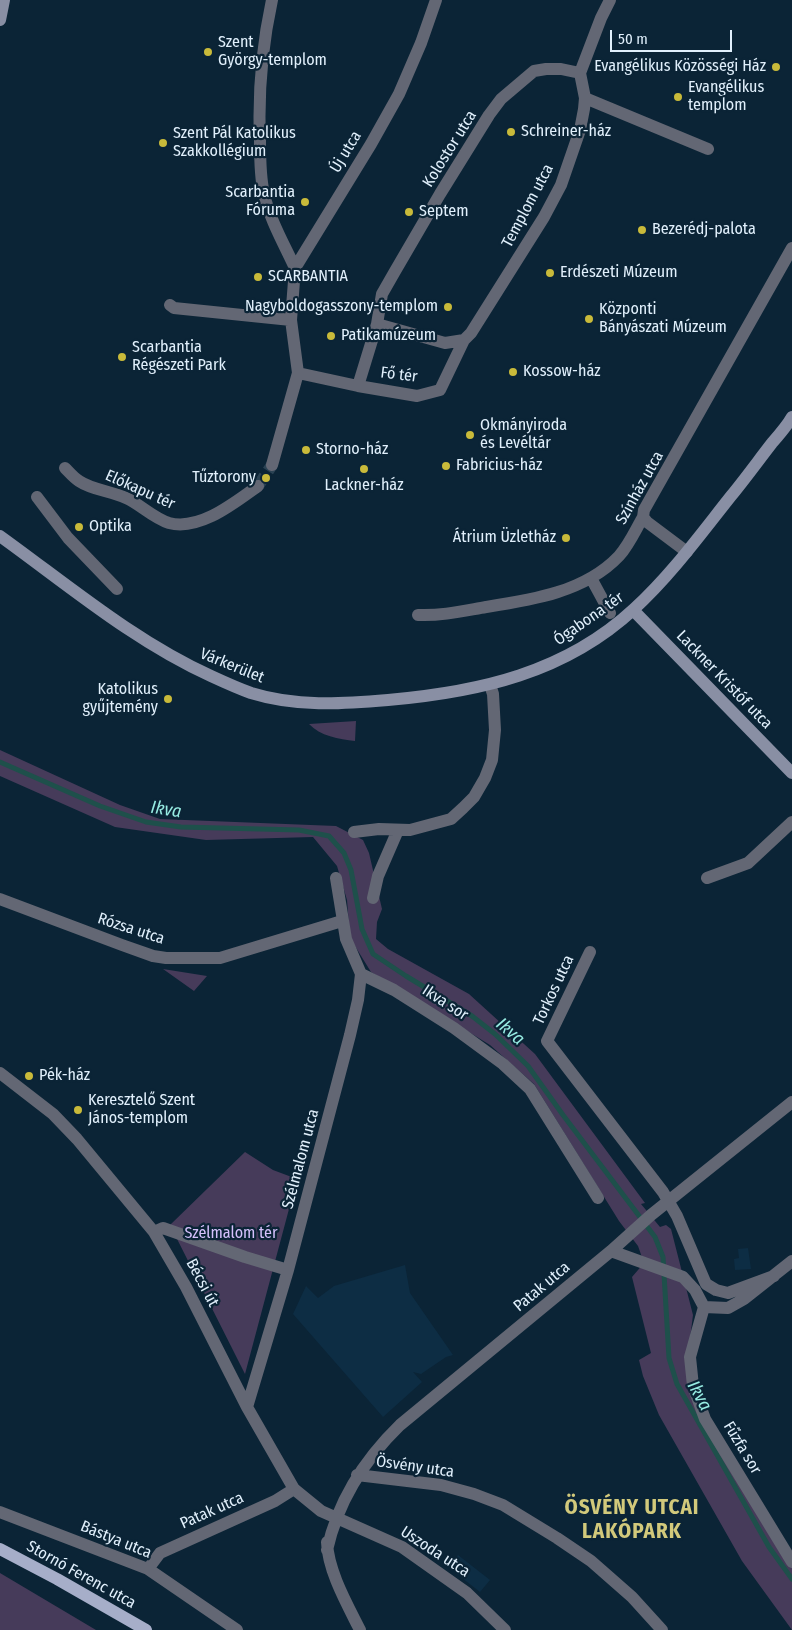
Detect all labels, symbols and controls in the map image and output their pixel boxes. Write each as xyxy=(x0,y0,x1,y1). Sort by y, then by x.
scale bar xyxy=(612,20,734,52)
text: 50 m xyxy=(618,30,648,48)
place label: Szent György-templom xyxy=(218,33,327,71)
marker: Szent György-templom xyxy=(202,46,214,58)
place label: Evangélikus Közösségi Ház xyxy=(594,57,766,77)
marker: Evangélikus Közösségi Ház xyxy=(770,61,782,73)
place label: Evangélikus templom xyxy=(688,78,764,116)
marker: Evangélikus templom xyxy=(672,91,684,103)
street label: Kolostor utca xyxy=(419,107,481,191)
place label: Schreiner-ház xyxy=(521,122,611,142)
place label: Szent Pál Katolikus Szakkollégium xyxy=(173,124,296,162)
marker: Schreiner-ház xyxy=(505,126,517,138)
street label: Új utca xyxy=(326,128,366,176)
marker: Szent Pál Katolikus Szakkollégium xyxy=(157,137,169,149)
street label: Templom utca xyxy=(498,161,558,251)
place label: Scarbantia Fóruma xyxy=(225,183,295,221)
marker: Scarbantia Fóruma xyxy=(299,196,311,208)
place label: Septem xyxy=(419,202,469,222)
marker: Septem xyxy=(403,206,415,218)
place label: Bezerédj-palota xyxy=(652,220,756,240)
marker: Bezerédj-palota xyxy=(636,224,648,236)
place label: Erdészeti Múzeum xyxy=(560,263,677,283)
place label: SCARBANTIA xyxy=(268,267,348,287)
marker: Erdészeti Múzeum xyxy=(544,267,556,279)
marker: SCARBANTIA xyxy=(252,271,264,283)
place label: Nagyboldogasszony-templom xyxy=(245,297,438,317)
place label: Központi Bányászati Múzeum xyxy=(599,300,727,338)
marker: Nagyboldogasszony-templom xyxy=(442,301,454,313)
marker: Központi Bányászati Múzeum xyxy=(583,313,595,325)
place label: Patikamúzeum xyxy=(341,326,436,346)
marker: Patikamúzeum xyxy=(325,330,337,342)
place label: Scarbantia Régészeti Park xyxy=(132,338,226,376)
marker: Scarbantia Régészeti Park xyxy=(116,351,128,363)
place label: Kossow-ház xyxy=(523,362,601,382)
street label: Fő tér xyxy=(379,363,419,387)
marker: Kossow-ház xyxy=(507,366,519,378)
place label: Okmányiroda és Levéltár xyxy=(480,416,567,454)
marker: Okmányiroda és Levéltár xyxy=(464,429,476,441)
place label: Storno-ház xyxy=(316,440,388,460)
marker: Storno-ház xyxy=(300,444,312,456)
street label: Színház utca xyxy=(612,448,668,528)
place label: Fabricius-ház xyxy=(456,456,542,476)
marker: Fabricius-ház xyxy=(440,460,452,472)
marker: Lackner-ház xyxy=(358,463,370,475)
street label: Előkapu tér xyxy=(102,466,178,514)
place label: Tűztorony xyxy=(192,468,256,488)
marker: Tűztorony xyxy=(260,472,272,484)
place label: Lackner-ház xyxy=(324,476,404,496)
place label: Optika xyxy=(89,517,132,537)
marker: Optika xyxy=(73,521,85,533)
place label: Átrium Üzletház xyxy=(453,528,556,548)
marker: Átrium Üzletház xyxy=(560,532,572,544)
street label: Ógabona tér xyxy=(551,588,627,650)
street label: Lackner Kristóf utca xyxy=(672,627,776,733)
street label: Várkerület xyxy=(197,644,267,688)
place label: Katolikus gyűjtemény xyxy=(82,680,158,718)
marker: Katolikus gyűjtemény xyxy=(162,693,174,705)
water label: Ikva xyxy=(149,797,183,823)
street label: Rózsa utca xyxy=(95,909,167,949)
street label: Torkos utca xyxy=(530,952,578,1028)
street label: Ikva sor xyxy=(418,981,472,1025)
water label: Ikva xyxy=(491,1014,529,1050)
place label: Pék-ház xyxy=(39,1066,90,1086)
marker: Pék-ház xyxy=(23,1070,35,1082)
place label: Keresztelő Szent János-templom xyxy=(88,1091,195,1129)
marker: Keresztelő Szent János-templom xyxy=(72,1104,84,1116)
street label: Szélmalom utca xyxy=(278,1107,324,1211)
park label: Szélmalom tér xyxy=(184,1224,278,1244)
street label: Bécsi út xyxy=(181,1256,223,1310)
street label: Patak utca xyxy=(510,1258,574,1316)
water label: Ikva xyxy=(682,1377,716,1415)
street label: Fűzfa sor xyxy=(719,1418,765,1478)
street label: Ösvény utca xyxy=(375,1452,455,1482)
street label: Patak utca xyxy=(177,1489,247,1533)
district label: ÖSVÉNY UTCAI LAKÓPARK xyxy=(563,1495,701,1545)
street label: Bástya utca xyxy=(78,1517,154,1563)
street label: Uszoda utca xyxy=(397,1522,473,1582)
street label: Stornó Ferenc utca xyxy=(23,1537,139,1613)

